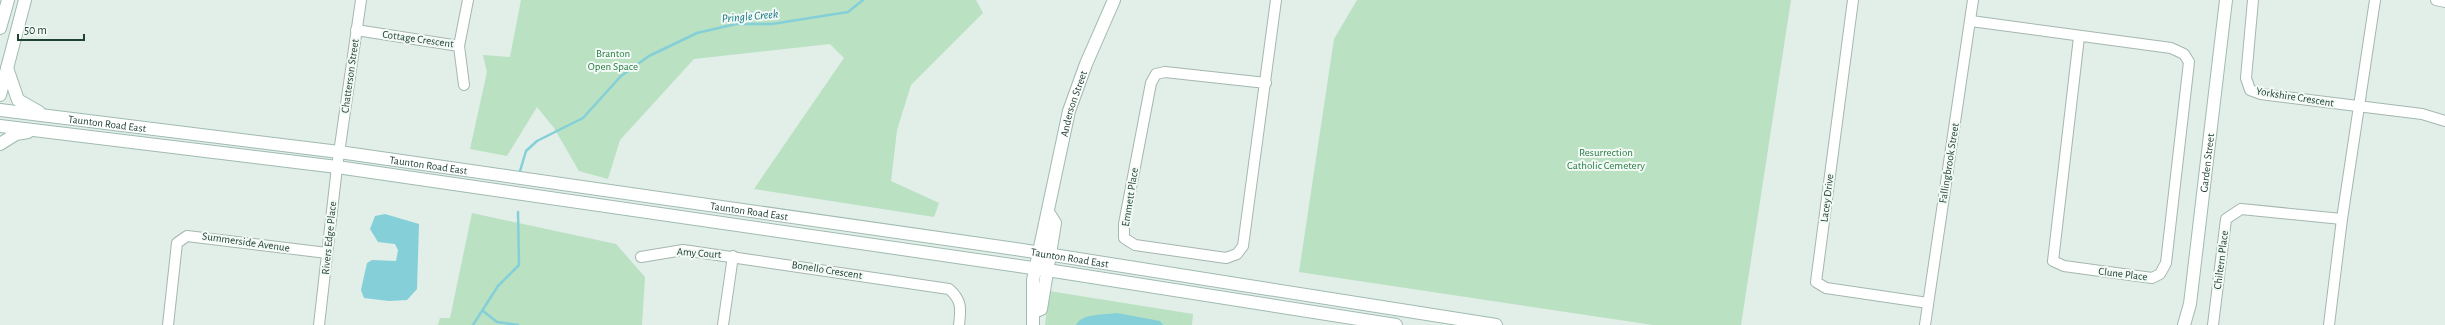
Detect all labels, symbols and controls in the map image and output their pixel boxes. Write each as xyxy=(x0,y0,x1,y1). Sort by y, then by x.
water label: Pringle Creek xyxy=(721,8,779,24)
scale bar xyxy=(18,16,84,42)
text: 50 m xyxy=(24,24,47,36)
street label: Cottage Crescent xyxy=(382,29,455,50)
street label: Chatterson Street xyxy=(339,38,361,114)
park label: Branton Open Space xyxy=(588,48,638,72)
street label: Anderson Street xyxy=(1058,68,1089,138)
street label: Yorkshire Crescent xyxy=(2255,85,2335,109)
street label: Taunton Road East xyxy=(67,113,147,134)
street label: Fallingbrook Street xyxy=(1937,122,1961,204)
street label: Garden Street xyxy=(2198,132,2216,193)
park label: Resurrection Catholic Cemetery xyxy=(1567,147,1645,171)
street label: Taunton Road East xyxy=(389,154,469,176)
street label: Emmett Place xyxy=(1120,167,1140,227)
street label: Lacey Drive xyxy=(1819,173,1835,223)
street label: Taunton Road East xyxy=(710,200,789,222)
street label: Rivers Edge Place xyxy=(320,201,338,275)
street label: Summerside Avenue xyxy=(202,230,290,254)
street label: Chiltern Place xyxy=(2212,230,2230,290)
street label: Amy Court xyxy=(676,246,722,260)
street label: Taunton Road East xyxy=(1030,246,1110,269)
street label: Bonello Crescent xyxy=(791,259,863,281)
street label: Clune Place xyxy=(2098,266,2148,282)

